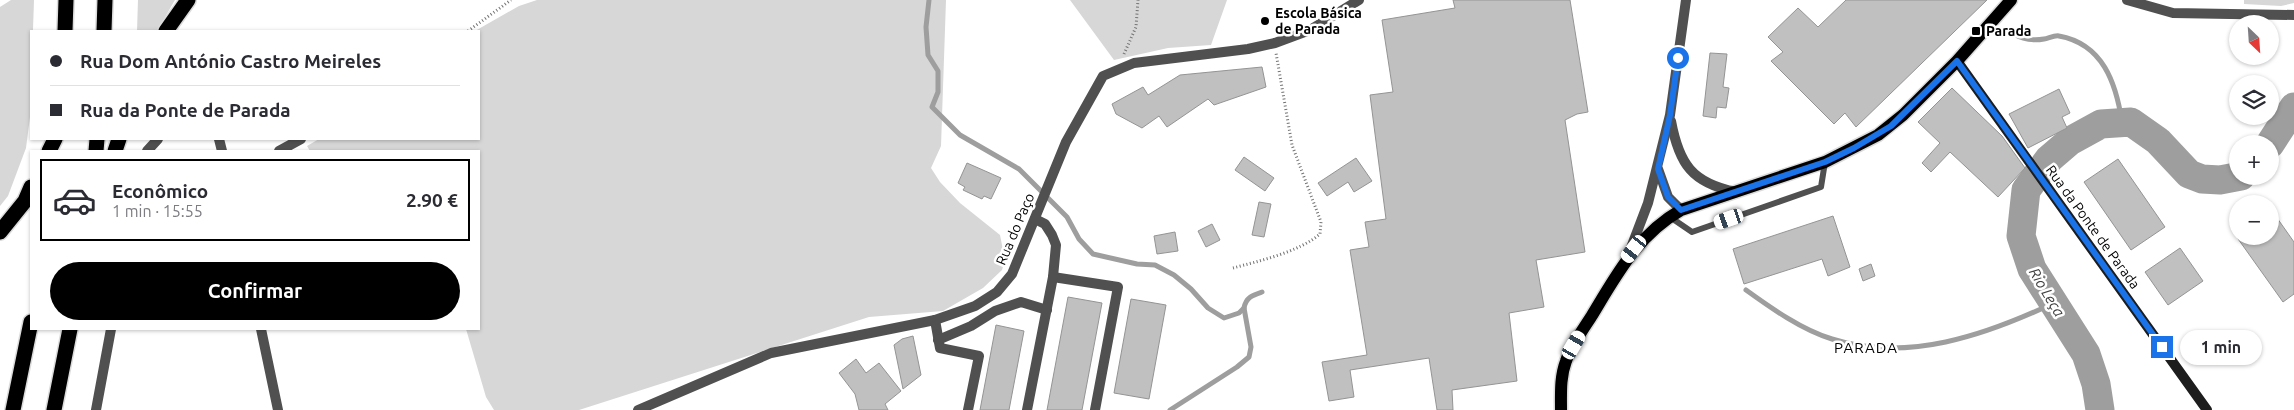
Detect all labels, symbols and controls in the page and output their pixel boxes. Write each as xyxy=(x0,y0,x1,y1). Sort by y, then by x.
place label: Escola Básica de Parada xyxy=(1275,5,1362,37)
marker: Escola Básica de Parada xyxy=(1259,15,1271,27)
north arrow xyxy=(2229,15,2279,65)
map controls xyxy=(2229,15,2279,245)
place label: Parada xyxy=(1986,23,2031,39)
marker: Parada xyxy=(1970,25,1982,37)
route start xyxy=(1667,47,1689,69)
text: Rua Dom António Castro Meireles xyxy=(80,50,381,72)
button: layers xyxy=(2229,75,2279,125)
text: Rua da Ponte de Parada xyxy=(80,99,291,121)
button: + xyxy=(2229,135,2279,185)
street label: Rua da Ponte de Parada xyxy=(2043,162,2143,292)
icon: car xyxy=(52,178,97,223)
text: Econômico xyxy=(112,180,208,202)
text: 2.90 € xyxy=(406,189,458,211)
street label: Rua do Paço xyxy=(993,191,1037,267)
button: − xyxy=(2229,195,2279,245)
text: 1 min · 15:55 xyxy=(112,202,203,220)
car xyxy=(1712,207,1745,231)
car xyxy=(1618,233,1649,265)
button: Confirmar xyxy=(50,262,460,320)
water label: Rio Leça xyxy=(2026,265,2068,319)
car xyxy=(1560,328,1587,362)
callout: 1 min xyxy=(2180,330,2262,364)
route end xyxy=(2151,336,2173,358)
text: 1 min xyxy=(2201,338,2241,356)
district label: PARADA xyxy=(1834,339,1898,356)

